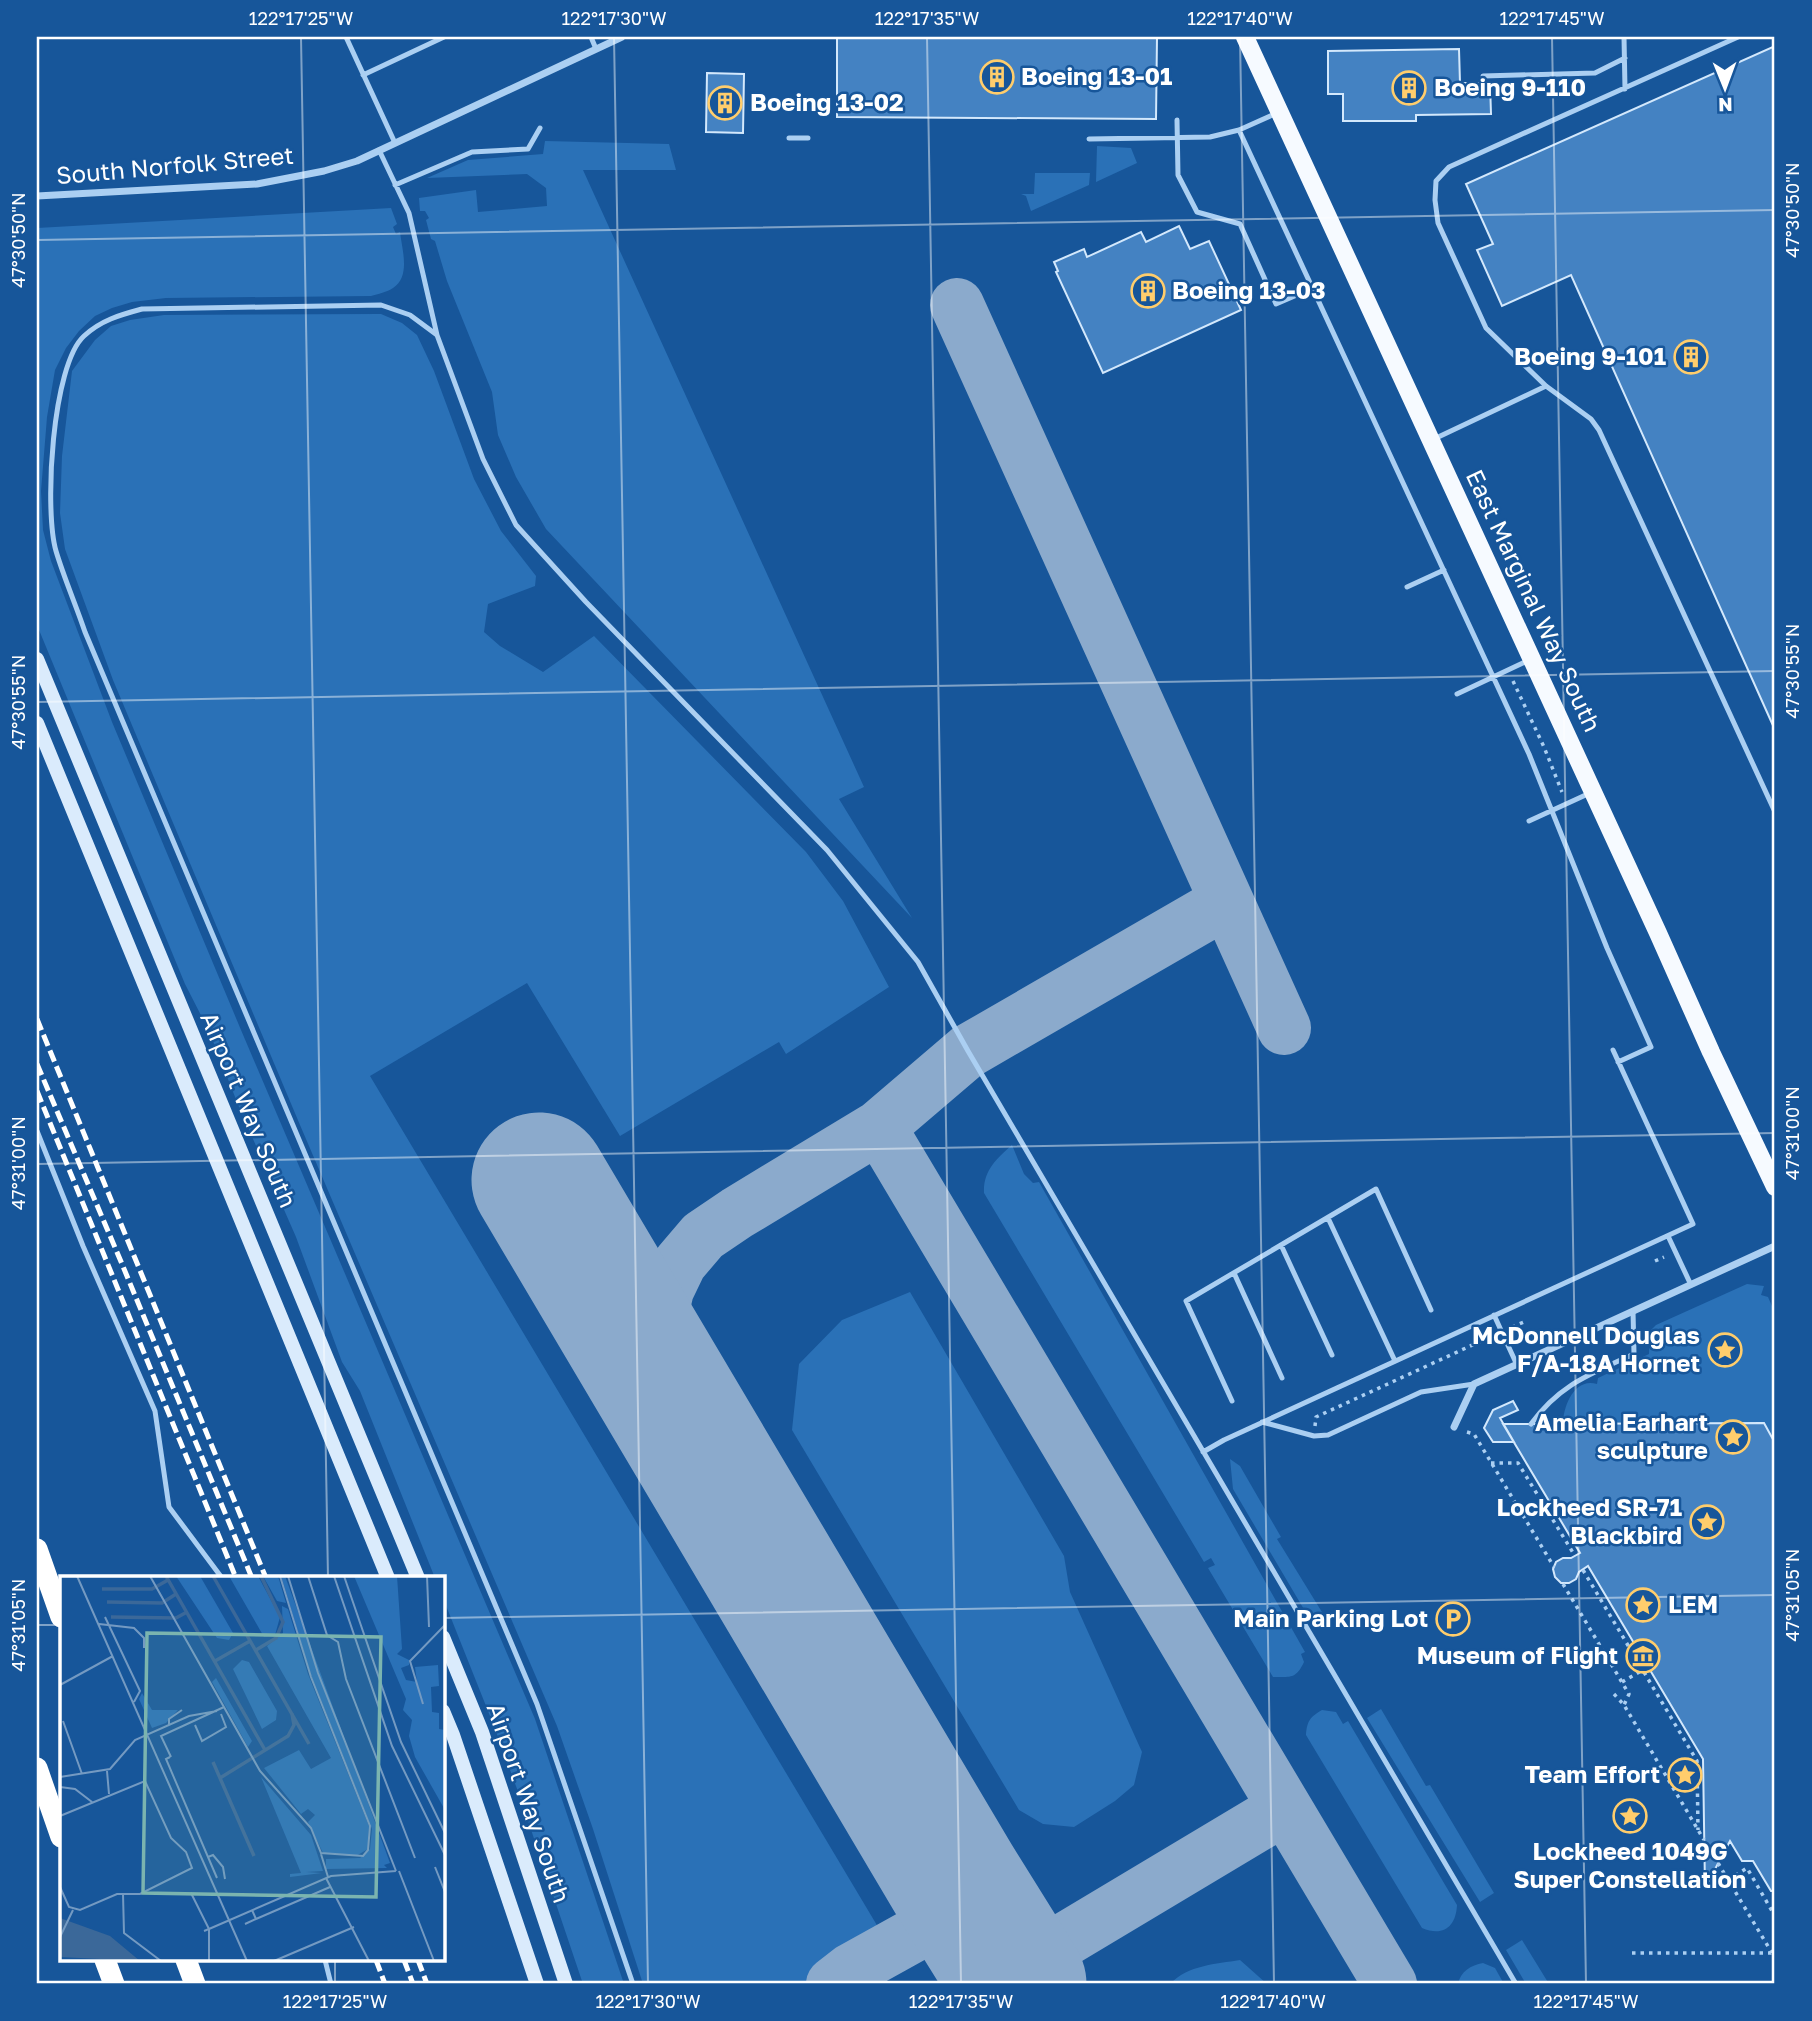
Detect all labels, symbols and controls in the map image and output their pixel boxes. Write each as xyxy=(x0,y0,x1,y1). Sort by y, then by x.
text: 122°17'25"W xyxy=(249,7,353,29)
text: 122°17'30"W xyxy=(561,7,667,29)
text: 122°17'35"W xyxy=(875,7,979,29)
text: 122°17'40"W xyxy=(1187,7,1293,29)
text: 122°17'45"W xyxy=(1500,7,1604,29)
north arrow xyxy=(1689,52,1759,122)
building icon: Boeing 13-01 xyxy=(978,58,1016,96)
place label: Boeing 13-01 xyxy=(1021,61,1172,90)
building icon: Boeing 9-110 xyxy=(1390,69,1428,107)
place label: Boeing 9-110 xyxy=(1434,72,1586,101)
building icon: Boeing 13-02 xyxy=(706,84,744,122)
place label: Boeing 13-02 xyxy=(750,87,904,116)
text: N xyxy=(1718,94,1733,117)
street label: South Norfolk Street xyxy=(55,140,295,189)
text: 47°30'50"N xyxy=(1781,162,1803,258)
text: 47°30'50"N xyxy=(7,192,29,288)
building icon: Boeing 13-03 xyxy=(1129,272,1167,310)
place label: Boeing 13-03 xyxy=(1172,275,1326,304)
building icon: Boeing 9-101 xyxy=(1672,338,1710,376)
place label: Boeing 9-101 xyxy=(1514,341,1666,370)
street label: East Marginal Way South xyxy=(1461,465,1608,736)
text: 47°30'55"N xyxy=(1781,624,1803,718)
text: 47°30'55"N xyxy=(7,655,29,749)
street label: Airport Way South xyxy=(195,1007,304,1212)
text: 47°31'00"N xyxy=(1781,1086,1803,1180)
text: 47°31'00"N xyxy=(7,1116,29,1210)
place label: McDonnell Douglas F/A-18A Hornet xyxy=(1472,1320,1700,1377)
place icon: McDonnell Douglas F/A-18A Hornet xyxy=(1706,1331,1744,1369)
place label: Amelia Earhart sculpture xyxy=(1535,1407,1708,1464)
place icon: Amelia Earhart sculpture xyxy=(1714,1418,1752,1456)
place label: Lockheed SR-71 Blackbird xyxy=(1496,1492,1682,1549)
place icon: Lockheed SR-71 Blackbird xyxy=(1688,1503,1726,1541)
text: 47°31'05"N xyxy=(1781,1548,1803,1642)
inset map xyxy=(60,1576,444,1962)
text: 47°31'05"N xyxy=(7,1578,29,1672)
place icon: LEM xyxy=(1624,1586,1662,1624)
place label: LEM xyxy=(1668,1589,1718,1618)
parking icon: Main Parking Lot xyxy=(1434,1600,1472,1638)
place label: Main Parking Lot xyxy=(1233,1603,1428,1632)
museum icon: Museum of Flight xyxy=(1624,1637,1662,1675)
place label: Museum of Flight xyxy=(1417,1640,1618,1669)
street label: Airport Way South xyxy=(482,1699,577,1906)
place icon: Team Effort xyxy=(1666,1756,1704,1794)
place label: Team Effort xyxy=(1525,1759,1660,1788)
place icon: Lockheed 1049G Super Constellation xyxy=(1611,1797,1649,1835)
place label: Lockheed 1049G Super Constellation xyxy=(1514,1836,1746,1893)
text: 122°17'25"W xyxy=(283,1990,387,2012)
text: 122°17'30"W xyxy=(595,1990,701,2012)
text: 122°17'35"W xyxy=(909,1990,1013,2012)
text: 122°17'40"W xyxy=(1220,1990,1326,2012)
text: 122°17'45"W xyxy=(1534,1990,1638,2012)

